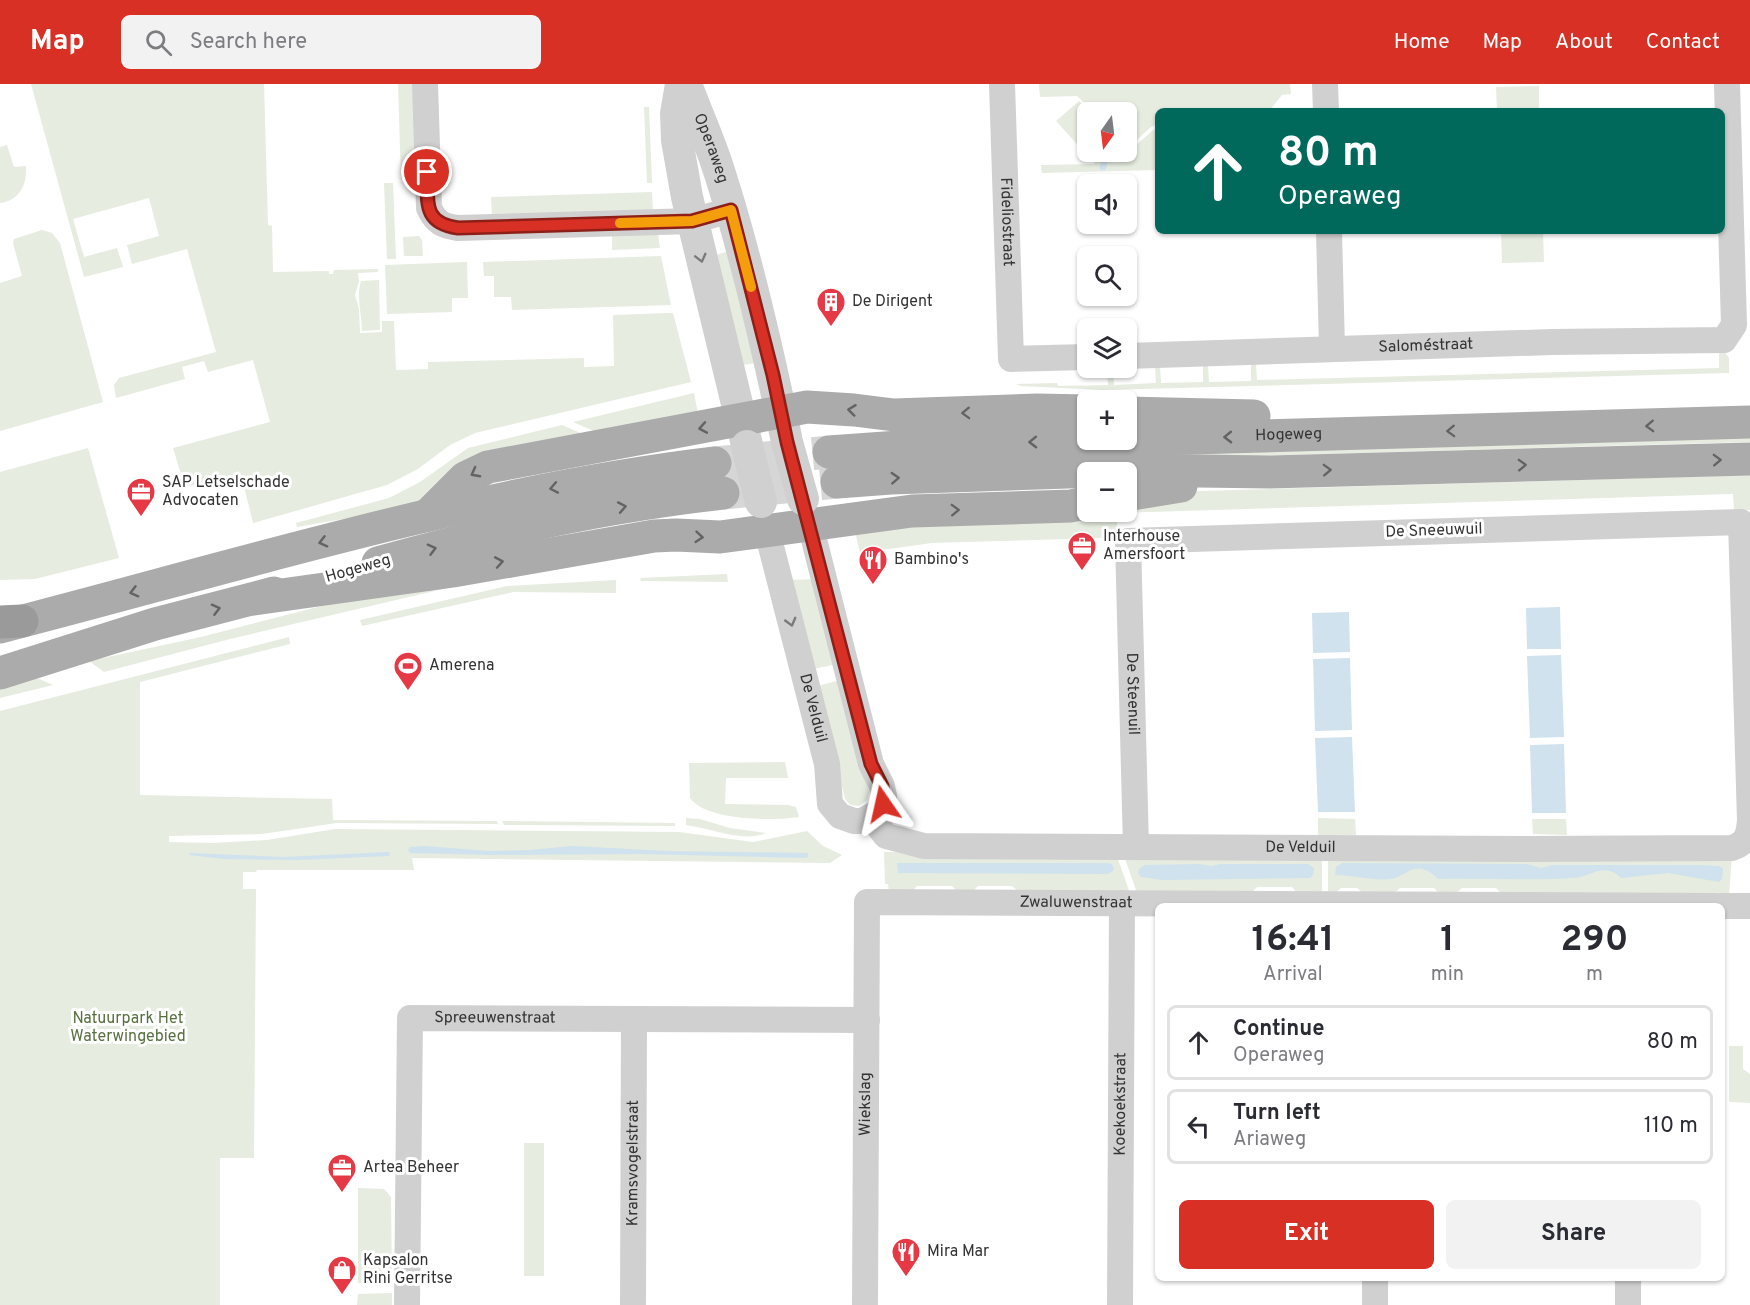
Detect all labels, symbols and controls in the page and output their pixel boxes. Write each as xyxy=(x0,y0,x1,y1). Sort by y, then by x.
search box xyxy=(121,15,541,69)
text: Map xyxy=(30,24,85,60)
icon: search xyxy=(142,26,175,59)
text: Search here xyxy=(190,29,307,56)
text: Home xyxy=(1394,29,1450,56)
text: Map xyxy=(1483,29,1522,56)
text: About xyxy=(1555,29,1613,56)
text: Contact xyxy=(1646,29,1720,56)
north arrow xyxy=(1077,102,1137,162)
map controls xyxy=(1077,102,1137,522)
street label: Operaweg xyxy=(688,110,732,186)
text: 80 m xyxy=(1278,128,1379,181)
icon: ahead xyxy=(1179,132,1257,210)
pin xyxy=(401,146,452,197)
icon: arrive xyxy=(410,155,443,188)
button: sound xyxy=(1077,174,1137,234)
street label: Fideliostraat xyxy=(995,177,1018,267)
text: Operaweg xyxy=(1278,180,1401,214)
button: search xyxy=(1077,246,1137,306)
one-way arrow xyxy=(694,253,707,263)
building icon: De Dirigent xyxy=(815,286,847,328)
place label: De Dirigent xyxy=(852,292,933,312)
button: layers xyxy=(1077,318,1137,378)
street label: Saloméstraat xyxy=(1378,335,1474,358)
button: + xyxy=(1077,390,1137,450)
one-way arrow xyxy=(847,404,856,416)
one-way arrow xyxy=(962,407,971,419)
one-way arrow xyxy=(1645,419,1654,432)
one-way arrow xyxy=(698,421,708,433)
street label: Hogeweg xyxy=(1255,424,1322,446)
one-way arrow xyxy=(1447,425,1456,438)
one-way arrow xyxy=(1223,431,1232,444)
one-way arrow xyxy=(1028,436,1037,449)
one-way arrow xyxy=(1713,453,1722,466)
one-way arrow xyxy=(1518,459,1527,471)
button: − xyxy=(1077,462,1137,522)
one-way arrow xyxy=(1323,464,1332,476)
one-way arrow xyxy=(470,466,481,477)
one-way arrow xyxy=(891,471,900,484)
place label: SAP Letselschade Advocaten xyxy=(162,473,290,511)
office icon: SAP Letselschade Advocaten xyxy=(125,476,157,518)
one-way arrow xyxy=(549,481,559,494)
one-way arrow xyxy=(617,501,627,514)
one-way arrow xyxy=(951,503,960,516)
street label: De Sneeuwuil xyxy=(1385,519,1483,543)
place label: Interhouse Amersfoort xyxy=(1103,527,1185,565)
one-way arrow xyxy=(694,530,703,543)
office icon: Interhouse Amersfoort xyxy=(1066,530,1098,572)
one-way arrow xyxy=(318,535,328,548)
one-way arrow xyxy=(427,543,437,556)
restaurant icon: Bambino's xyxy=(857,544,889,586)
street label: Hogeweg xyxy=(323,550,393,588)
place label: Bambino's xyxy=(894,550,969,570)
one-way arrow xyxy=(494,557,504,569)
one-way arrow xyxy=(129,585,140,597)
one-way arrow xyxy=(211,603,221,616)
one-way arrow xyxy=(784,617,797,627)
sports icon: Amerena xyxy=(392,650,424,692)
street label: De Steenuil xyxy=(1121,652,1143,735)
place label: Amerena xyxy=(429,656,495,676)
street label: De Velduil xyxy=(794,672,831,745)
position arrow xyxy=(851,772,915,836)
street label: De Velduil xyxy=(1265,838,1336,858)
street label: Zwaluwenstraat xyxy=(1019,893,1133,913)
text: 16:41 xyxy=(1251,918,1334,964)
text: 1 xyxy=(1440,918,1455,964)
text: 290 xyxy=(1561,918,1629,964)
text: Arrival xyxy=(1263,962,1323,988)
text: min xyxy=(1431,962,1464,988)
text: m xyxy=(1586,962,1603,988)
street label: Spreeuwenstraat xyxy=(434,1008,556,1029)
park label: Natuurpark Het Waterwingebied xyxy=(70,1009,186,1047)
text: Continue xyxy=(1233,1016,1324,1043)
icon: ahead xyxy=(1182,1026,1215,1059)
text: 80 m xyxy=(1647,1029,1698,1056)
text: Operaweg xyxy=(1233,1043,1324,1069)
street label: Koekoekstraat xyxy=(1111,1052,1131,1156)
street label: Wiekslag xyxy=(856,1072,876,1136)
street label: Kramsvogelstraat xyxy=(623,1100,644,1226)
text: Turn left xyxy=(1233,1100,1321,1127)
icon: left xyxy=(1182,1110,1215,1143)
text: 110 m xyxy=(1644,1113,1698,1140)
text: Ariaweg xyxy=(1233,1127,1306,1153)
office icon: Artea Beheer xyxy=(326,1152,358,1194)
place label: Artea Beheer xyxy=(363,1158,459,1178)
button: Exit xyxy=(1179,1200,1434,1269)
button: Share xyxy=(1446,1200,1701,1269)
restaurant icon: Mira Mar xyxy=(890,1236,922,1278)
place label: Mira Mar xyxy=(927,1242,989,1262)
place label: Kapsalon Rini Gerritse xyxy=(363,1251,453,1289)
shop icon: Kapsalon Rini Gerritse xyxy=(326,1254,358,1296)

